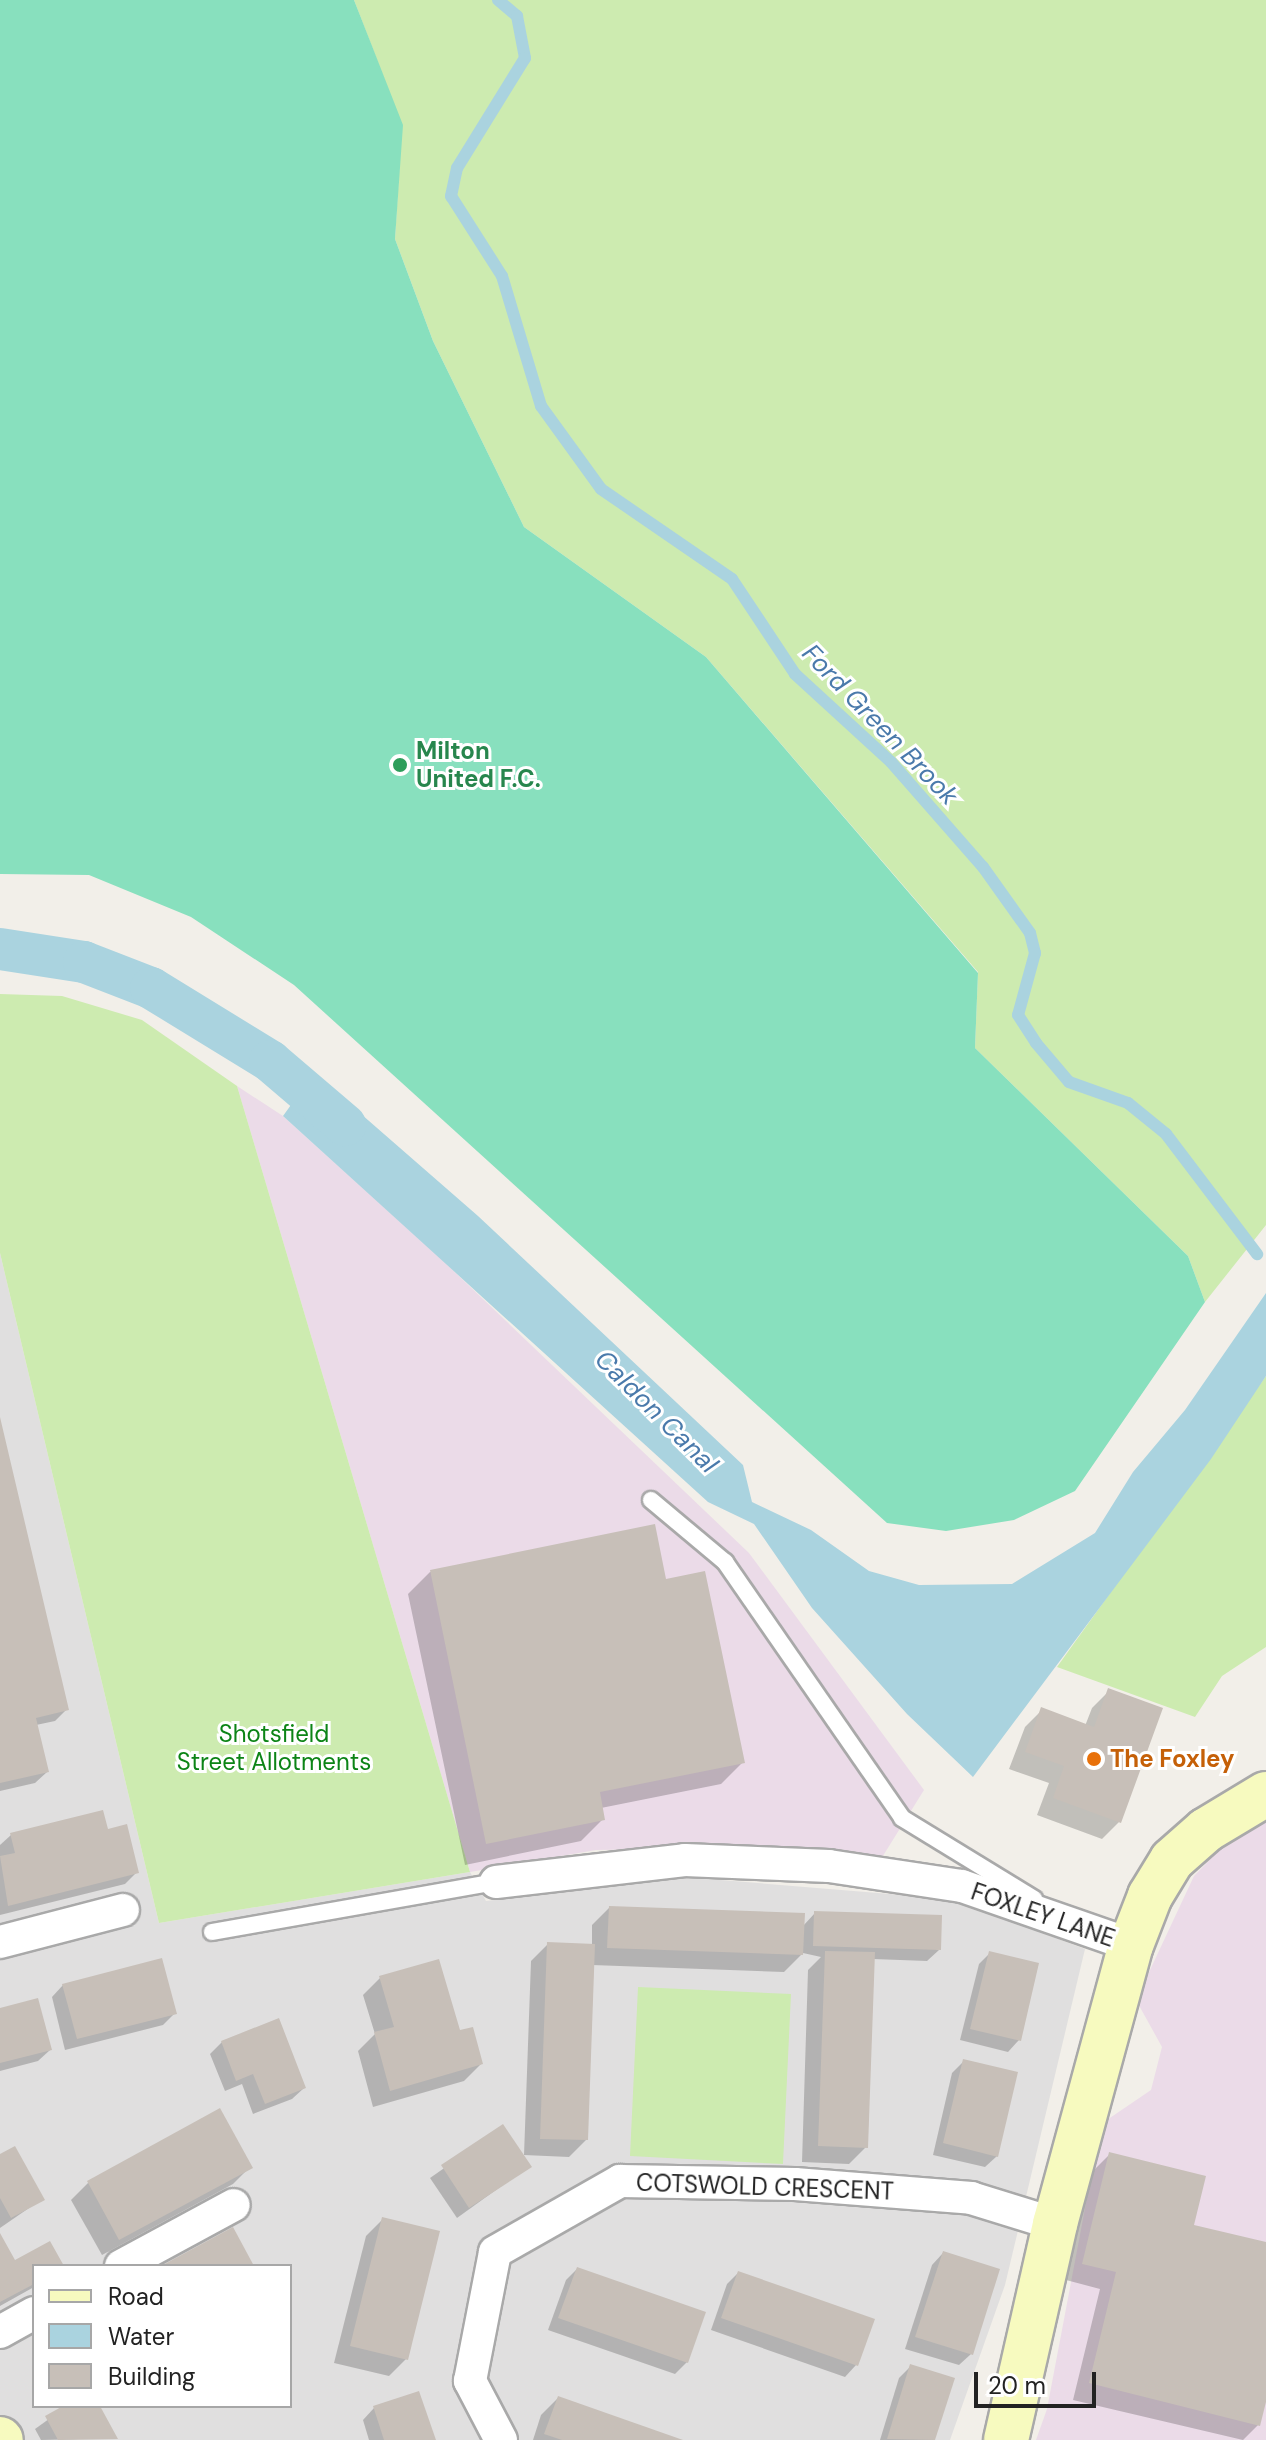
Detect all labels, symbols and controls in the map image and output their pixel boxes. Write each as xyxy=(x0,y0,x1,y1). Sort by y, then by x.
water label: Ford Green Brook xyxy=(795,638,965,812)
place label: Milton United F.C. xyxy=(416,737,541,793)
marker: Milton United F.C. xyxy=(391,756,409,774)
water label: Caldon Canal xyxy=(588,1344,724,1480)
park label: Shotsfield Street Allotments xyxy=(177,1720,371,1776)
place label: The Foxley xyxy=(1110,1745,1234,1773)
marker: The Foxley xyxy=(1085,1750,1103,1768)
street label: FOXLEY LANE xyxy=(967,1877,1119,1953)
street label: COTSWOLD CRESCENT xyxy=(636,2168,894,2206)
legend xyxy=(32,2264,292,2408)
text: Road xyxy=(108,2281,164,2312)
text: Water xyxy=(108,2321,174,2352)
scale bar xyxy=(978,2356,1100,2406)
text: Building xyxy=(108,2361,195,2392)
text: 20 m xyxy=(988,2370,1046,2401)

